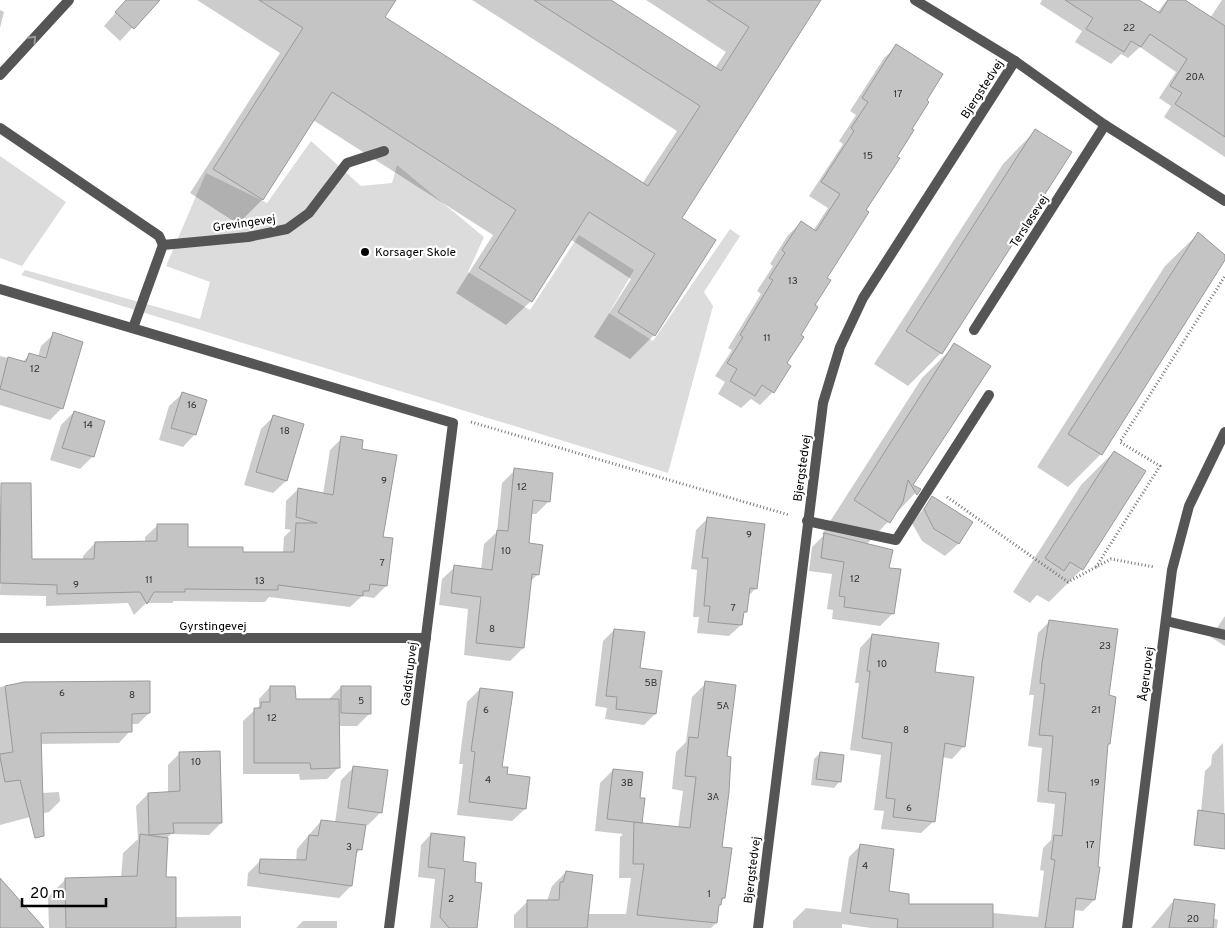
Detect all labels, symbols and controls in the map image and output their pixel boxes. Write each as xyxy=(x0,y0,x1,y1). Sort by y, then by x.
house number: 22 xyxy=(1123,22,1135,35)
one-way arrow xyxy=(27,35,36,44)
street label: Bjergstedvej xyxy=(958,57,1008,122)
house number: 20A xyxy=(1185,71,1205,84)
house number: 17 xyxy=(894,88,902,101)
house number: 15 xyxy=(863,150,873,163)
street label: Tersløsevej xyxy=(1007,192,1053,251)
street label: Grevingevej xyxy=(212,212,277,236)
place label: Korsager Skole xyxy=(375,245,456,261)
marker: Korsager Skole xyxy=(359,246,371,258)
house number: 13 xyxy=(788,275,798,288)
house number: 11 xyxy=(763,332,771,345)
house number: 12 xyxy=(30,363,40,376)
house number: 16 xyxy=(187,399,197,412)
house number: 14 xyxy=(83,419,93,432)
house number: 18 xyxy=(280,425,290,438)
street label: Bjergstedvej xyxy=(790,434,816,503)
house number: 9 xyxy=(381,475,387,488)
house number: 12 xyxy=(517,481,527,494)
house number: 9 xyxy=(746,529,752,542)
house number: 10 xyxy=(501,545,511,558)
house number: 7 xyxy=(379,557,385,570)
house number: 12 xyxy=(850,573,860,586)
house number: 11 xyxy=(145,574,153,587)
house number: 13 xyxy=(255,575,265,588)
house number: 9 xyxy=(73,579,79,592)
house number: 7 xyxy=(730,602,736,615)
street label: Gyrstingevej xyxy=(179,619,247,635)
house number: 8 xyxy=(489,623,495,636)
house number: 23 xyxy=(1099,640,1111,653)
street label: Gadstrupvej xyxy=(398,641,422,707)
street label: Ågerupvej xyxy=(1136,646,1158,702)
house number: 10 xyxy=(877,658,887,671)
house number: 5B xyxy=(645,677,657,690)
house number: 6 xyxy=(59,687,65,700)
house number: 8 xyxy=(129,689,135,702)
house number: 5 xyxy=(358,695,364,708)
house number: 5A xyxy=(717,700,730,713)
house number: 6 xyxy=(483,704,489,717)
house number: 21 xyxy=(1091,704,1101,717)
house number: 12 xyxy=(267,712,277,725)
house number: 8 xyxy=(903,724,909,737)
house number: 10 xyxy=(191,756,201,769)
house number: 4 xyxy=(485,774,491,787)
house number: 3B xyxy=(621,777,633,790)
house number: 19 xyxy=(1090,777,1100,790)
house number: 3A xyxy=(707,791,720,804)
house number: 6 xyxy=(906,802,912,815)
street label: Bjergstedvej xyxy=(741,836,765,905)
house number: 17 xyxy=(1086,839,1094,852)
house number: 3 xyxy=(346,841,352,854)
house number: 4 xyxy=(862,860,868,873)
scale bar xyxy=(22,876,106,908)
text: 20 m xyxy=(30,885,65,904)
house number: 1 xyxy=(707,888,711,901)
house number: 2 xyxy=(448,893,454,906)
house number: 20 xyxy=(1187,913,1199,926)

